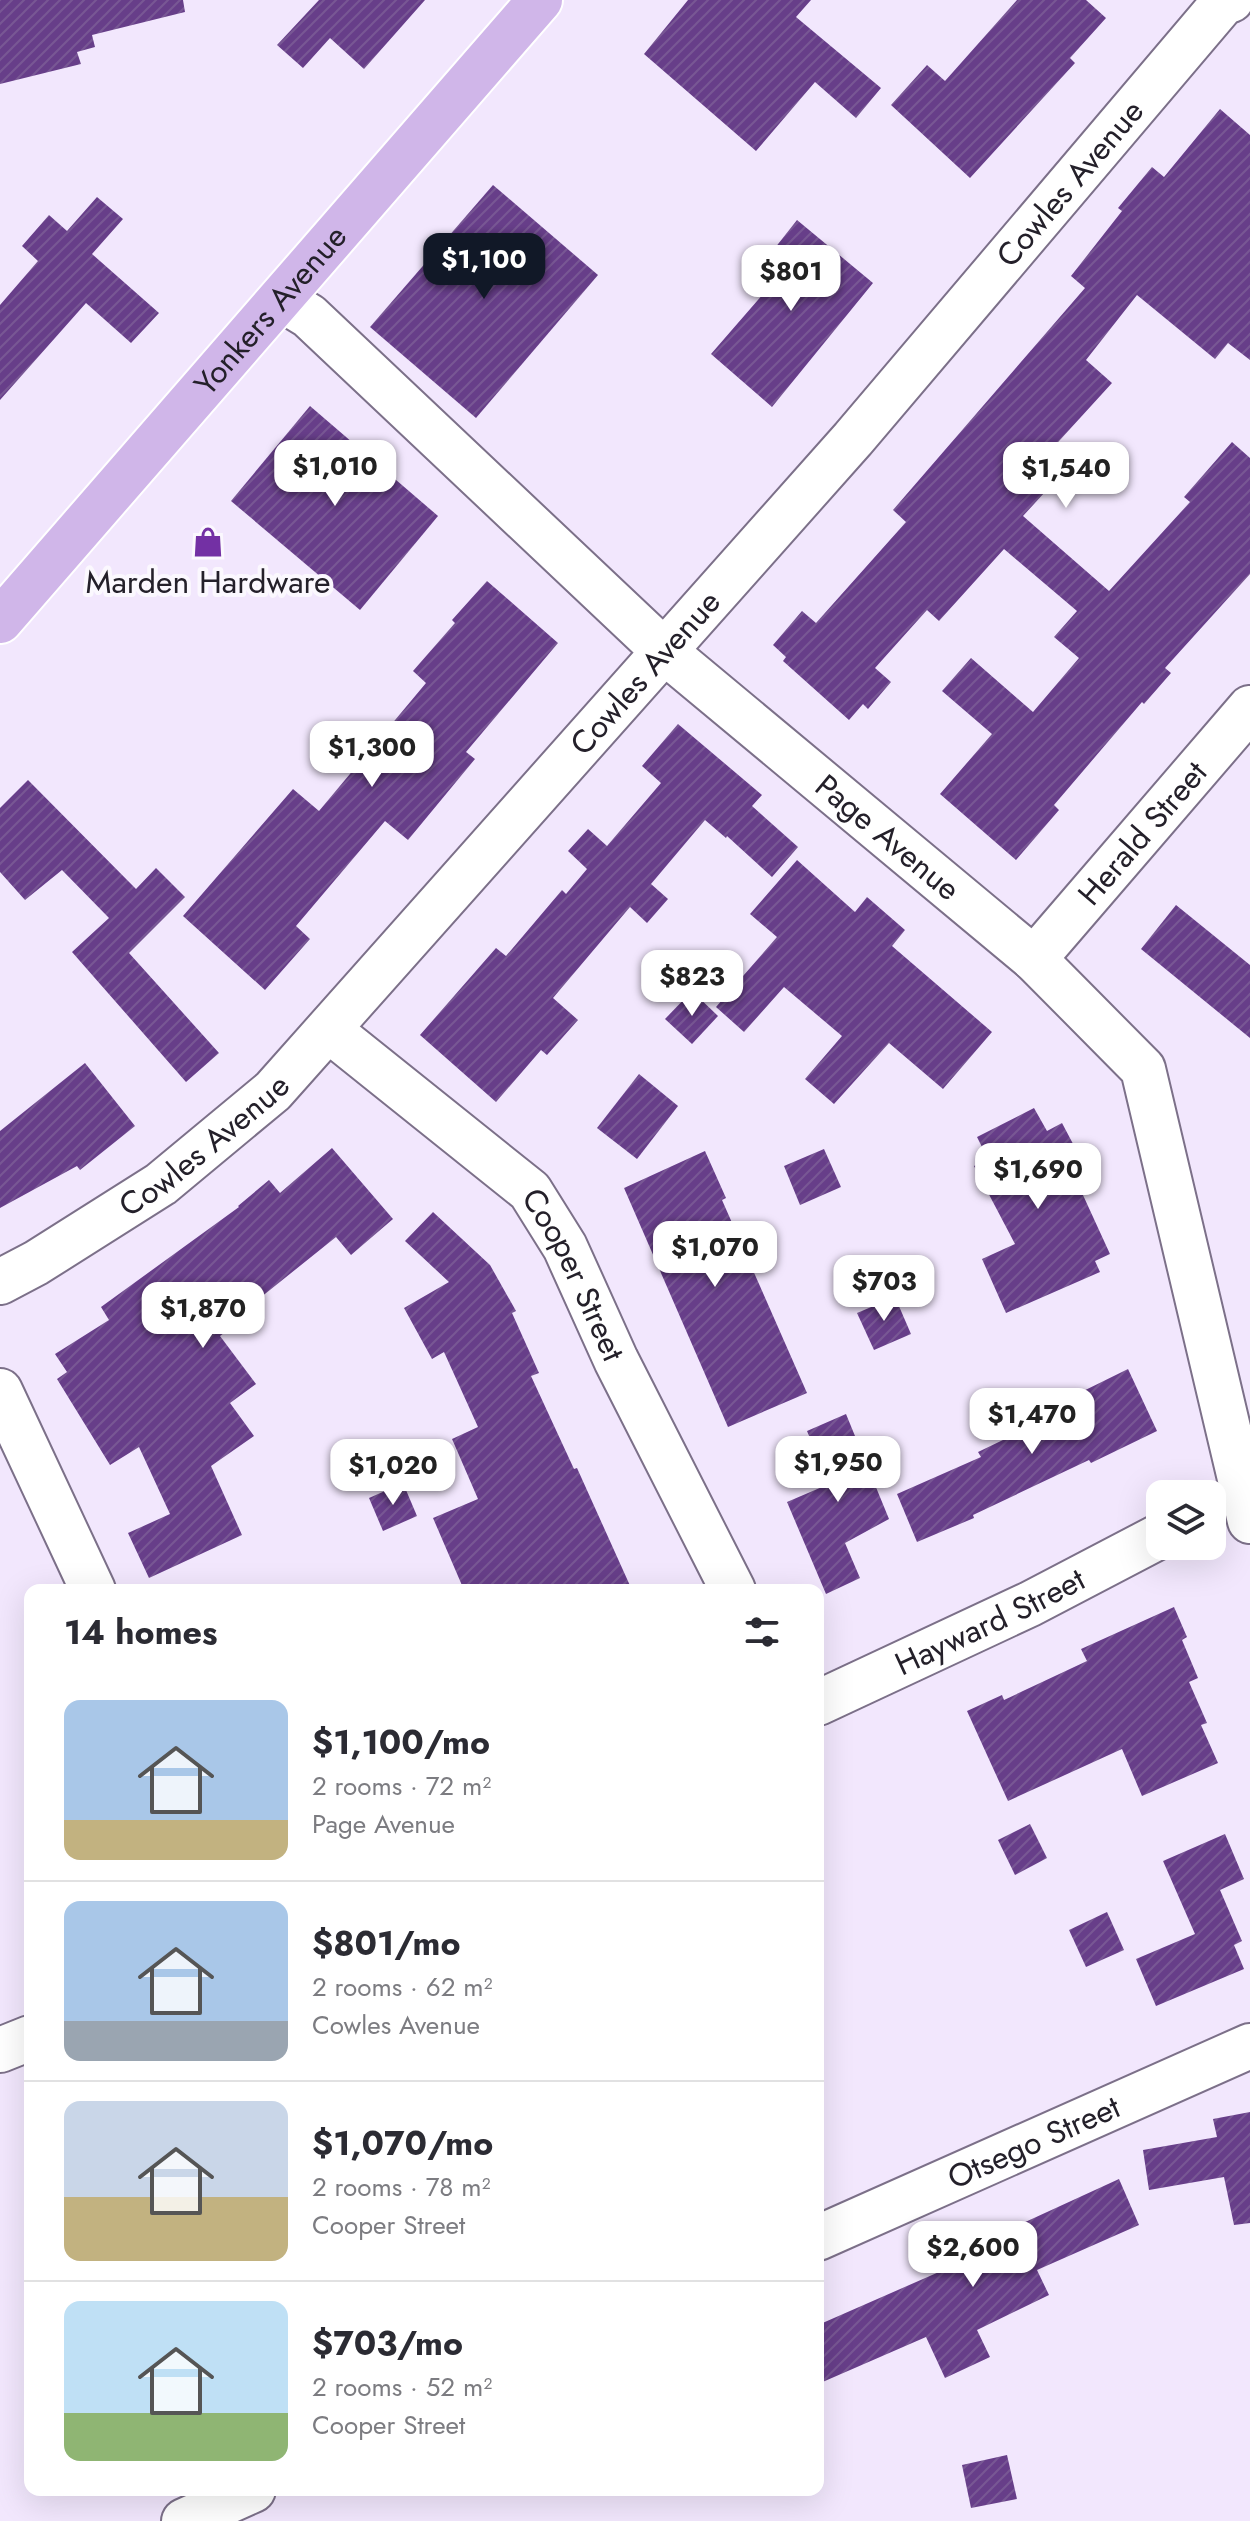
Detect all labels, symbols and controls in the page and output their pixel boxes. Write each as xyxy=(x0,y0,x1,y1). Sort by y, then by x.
street label: Cowles Avenue xyxy=(985,90,1154,277)
street label: Yonkers Avenue xyxy=(183,215,357,405)
pin: $1,100 xyxy=(419,233,549,301)
text: $1,100 xyxy=(441,240,527,278)
pin: $801 xyxy=(744,245,838,313)
text: $801 xyxy=(760,252,822,290)
pin: $1,010 xyxy=(270,440,400,508)
pin: $1,540 xyxy=(1001,442,1131,510)
text: $1,010 xyxy=(292,447,378,485)
text: $1,540 xyxy=(1021,449,1111,487)
shop icon: Marden Hardware xyxy=(191,525,225,559)
place label: Marden Hardware xyxy=(85,559,331,605)
street label: Cowles Avenue xyxy=(559,580,731,765)
pin: $1,300 xyxy=(307,721,437,789)
text: $1,300 xyxy=(328,728,416,766)
street label: Herald Street xyxy=(1067,751,1218,915)
street label: Page Avenue xyxy=(805,763,970,911)
pin: $823 xyxy=(645,950,739,1018)
text: $823 xyxy=(659,957,725,995)
street label: Cowles Avenue xyxy=(110,1064,300,1228)
pin: $1,690 xyxy=(973,1143,1103,1211)
text: $1,690 xyxy=(993,1150,1083,1188)
street label: Cooper Street xyxy=(511,1179,637,1369)
pin: $1,070 xyxy=(650,1221,780,1289)
text: $1,070 xyxy=(671,1228,759,1266)
pin: $703 xyxy=(837,1255,931,1323)
text: $703 xyxy=(851,1262,917,1300)
pin: $1,870 xyxy=(138,1282,268,1350)
text: $1,870 xyxy=(160,1289,246,1327)
pin: $1,470 xyxy=(967,1388,1097,1456)
text: $1,470 xyxy=(988,1395,1076,1433)
pin: $1,950 xyxy=(773,1436,903,1504)
pin: $1,020 xyxy=(328,1439,458,1507)
text: $1,950 xyxy=(793,1443,883,1481)
text: $1,020 xyxy=(348,1446,438,1484)
map controls xyxy=(1146,1480,1226,1560)
button: layers xyxy=(1146,1480,1226,1560)
street label: Hayward Street xyxy=(887,1556,1093,1687)
text: 14 homes xyxy=(64,1608,218,1657)
icon: filters xyxy=(740,1610,784,1654)
text: $1,100/mo xyxy=(312,1718,490,1767)
icon: home xyxy=(128,1732,224,1828)
text: 2 rooms · 72 m² xyxy=(312,1767,491,1805)
text: Page Avenue xyxy=(312,1805,455,1843)
text: $801/mo xyxy=(312,1919,461,1968)
icon: home xyxy=(128,1933,224,2029)
text: 2 rooms · 62 m² xyxy=(312,1968,493,2006)
text: Cowles Avenue xyxy=(312,2006,480,2044)
street label: Otsego Street xyxy=(940,2084,1127,2201)
text: $1,070/mo xyxy=(312,2119,493,2168)
icon: home xyxy=(128,2133,224,2229)
text: 2 rooms · 78 m² xyxy=(312,2168,491,2206)
text: Cooper Street xyxy=(312,2206,465,2244)
pin: $2,600 xyxy=(908,2221,1038,2289)
text: $2,600 xyxy=(926,2228,1020,2266)
text: $703/mo xyxy=(312,2319,463,2368)
icon: home xyxy=(128,2333,224,2429)
text: 2 rooms · 52 m² xyxy=(312,2368,492,2406)
text: Cooper Street xyxy=(312,2406,465,2444)

